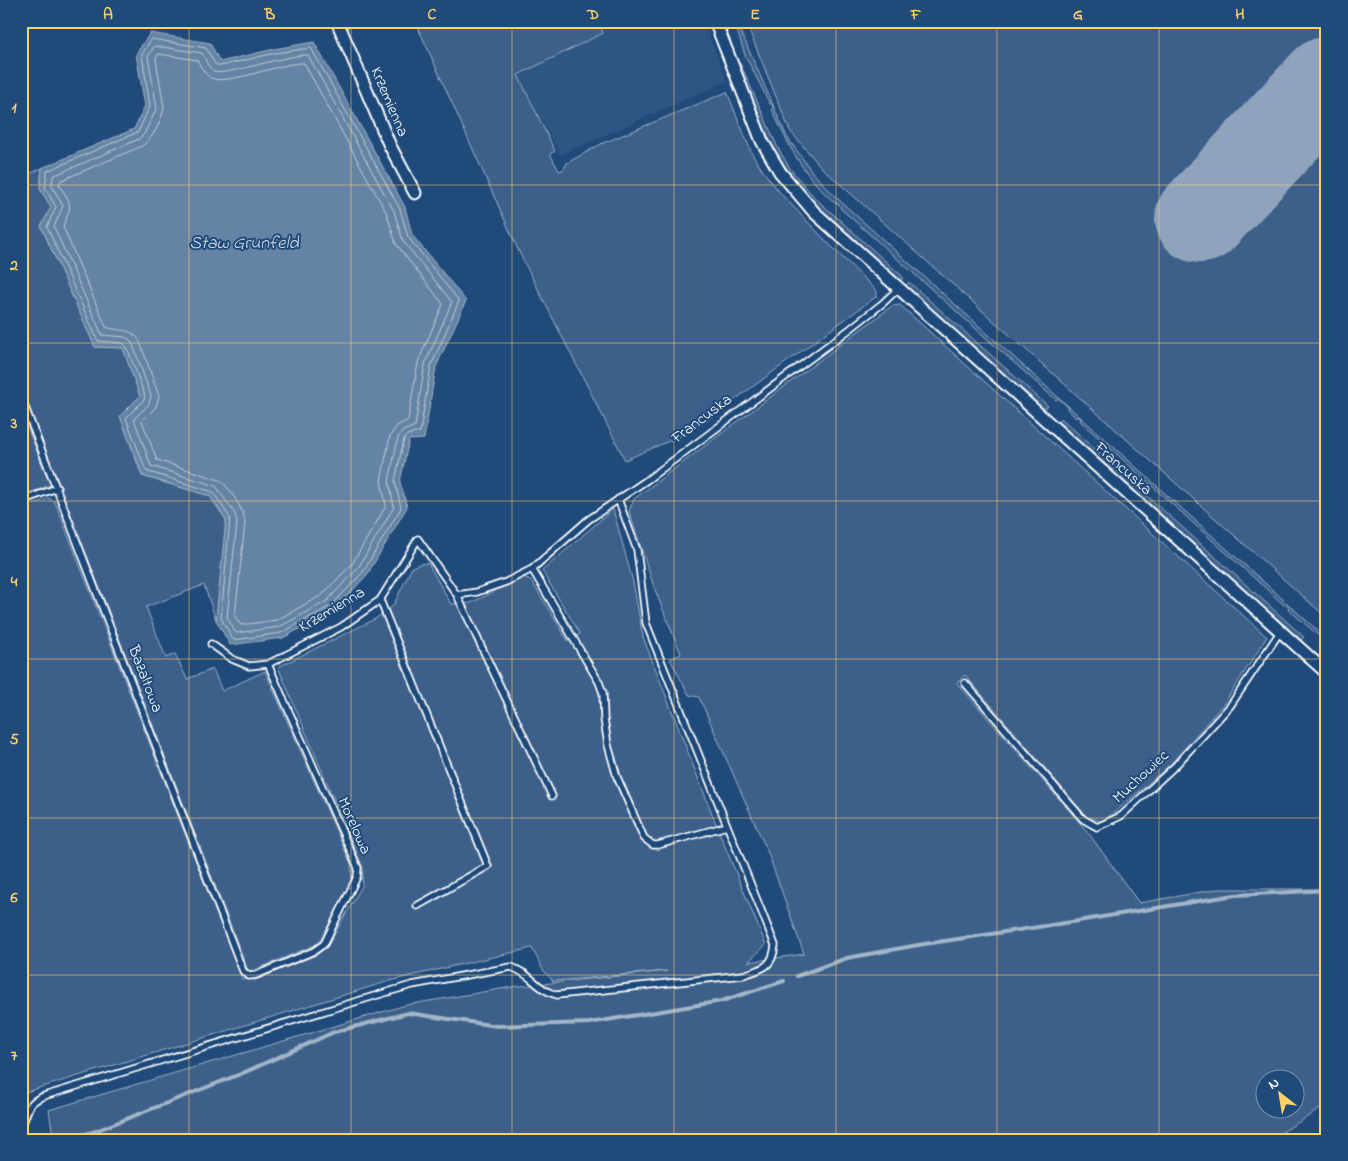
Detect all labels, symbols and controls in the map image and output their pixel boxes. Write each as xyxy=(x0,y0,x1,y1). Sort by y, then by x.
text: A xyxy=(103,3,113,27)
text: B xyxy=(264,3,276,27)
text: C xyxy=(428,3,437,27)
text: D xyxy=(586,3,599,27)
text: E xyxy=(750,3,760,27)
text: F xyxy=(910,3,922,27)
text: G xyxy=(1073,3,1083,27)
text: H xyxy=(1235,3,1245,27)
street label: Krzemienna xyxy=(364,63,414,141)
text: 1 xyxy=(11,96,17,120)
water label: Staw Grunfeld xyxy=(189,231,299,257)
text: 2 xyxy=(9,254,18,278)
street label: Francuska xyxy=(666,388,737,450)
text: 3 xyxy=(10,412,18,436)
street label: Francuska xyxy=(1088,436,1157,502)
text: 4 xyxy=(10,570,18,594)
street label: Krzemienna xyxy=(294,581,370,639)
street label: Bazaltowa xyxy=(121,641,169,716)
text: 5 xyxy=(9,728,19,752)
street label: Muchowiec xyxy=(1107,744,1175,809)
street label: Morelowa xyxy=(331,794,377,858)
text: 6 xyxy=(9,886,18,910)
text: 7 xyxy=(11,1044,18,1068)
north arrow xyxy=(1256,1068,1306,1118)
text: N xyxy=(1265,1073,1284,1096)

